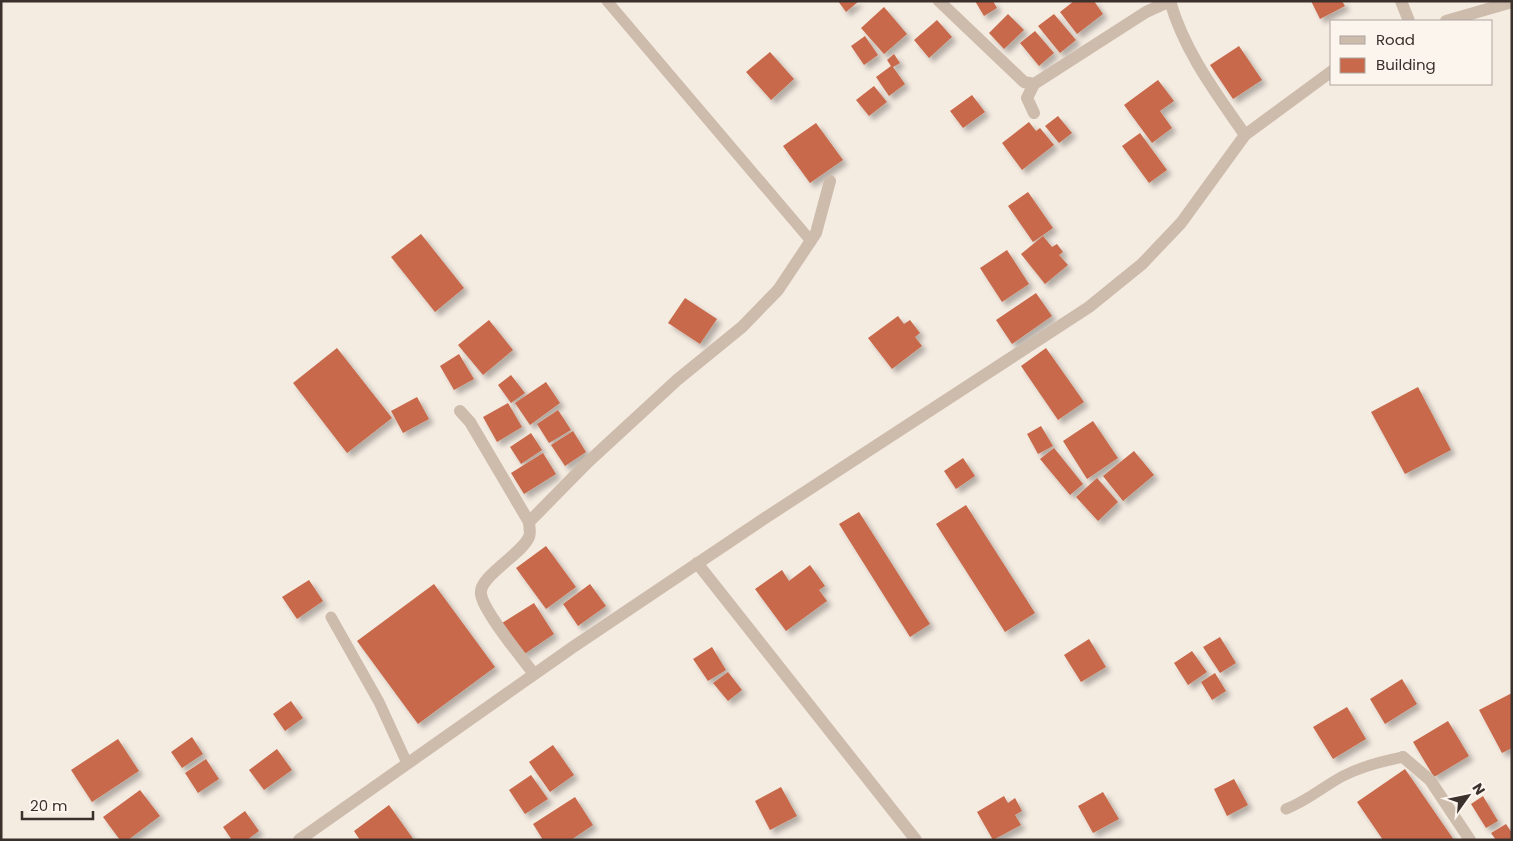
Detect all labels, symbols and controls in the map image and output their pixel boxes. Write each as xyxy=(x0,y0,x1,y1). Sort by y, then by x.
legend xyxy=(1330,20,1493,85)
text: Road xyxy=(1376,29,1415,50)
text: Building xyxy=(1376,54,1436,75)
north arrow xyxy=(1443,771,1493,821)
text: N xyxy=(1468,779,1490,799)
scale bar xyxy=(22,788,94,820)
text: 20 m xyxy=(30,795,68,816)

